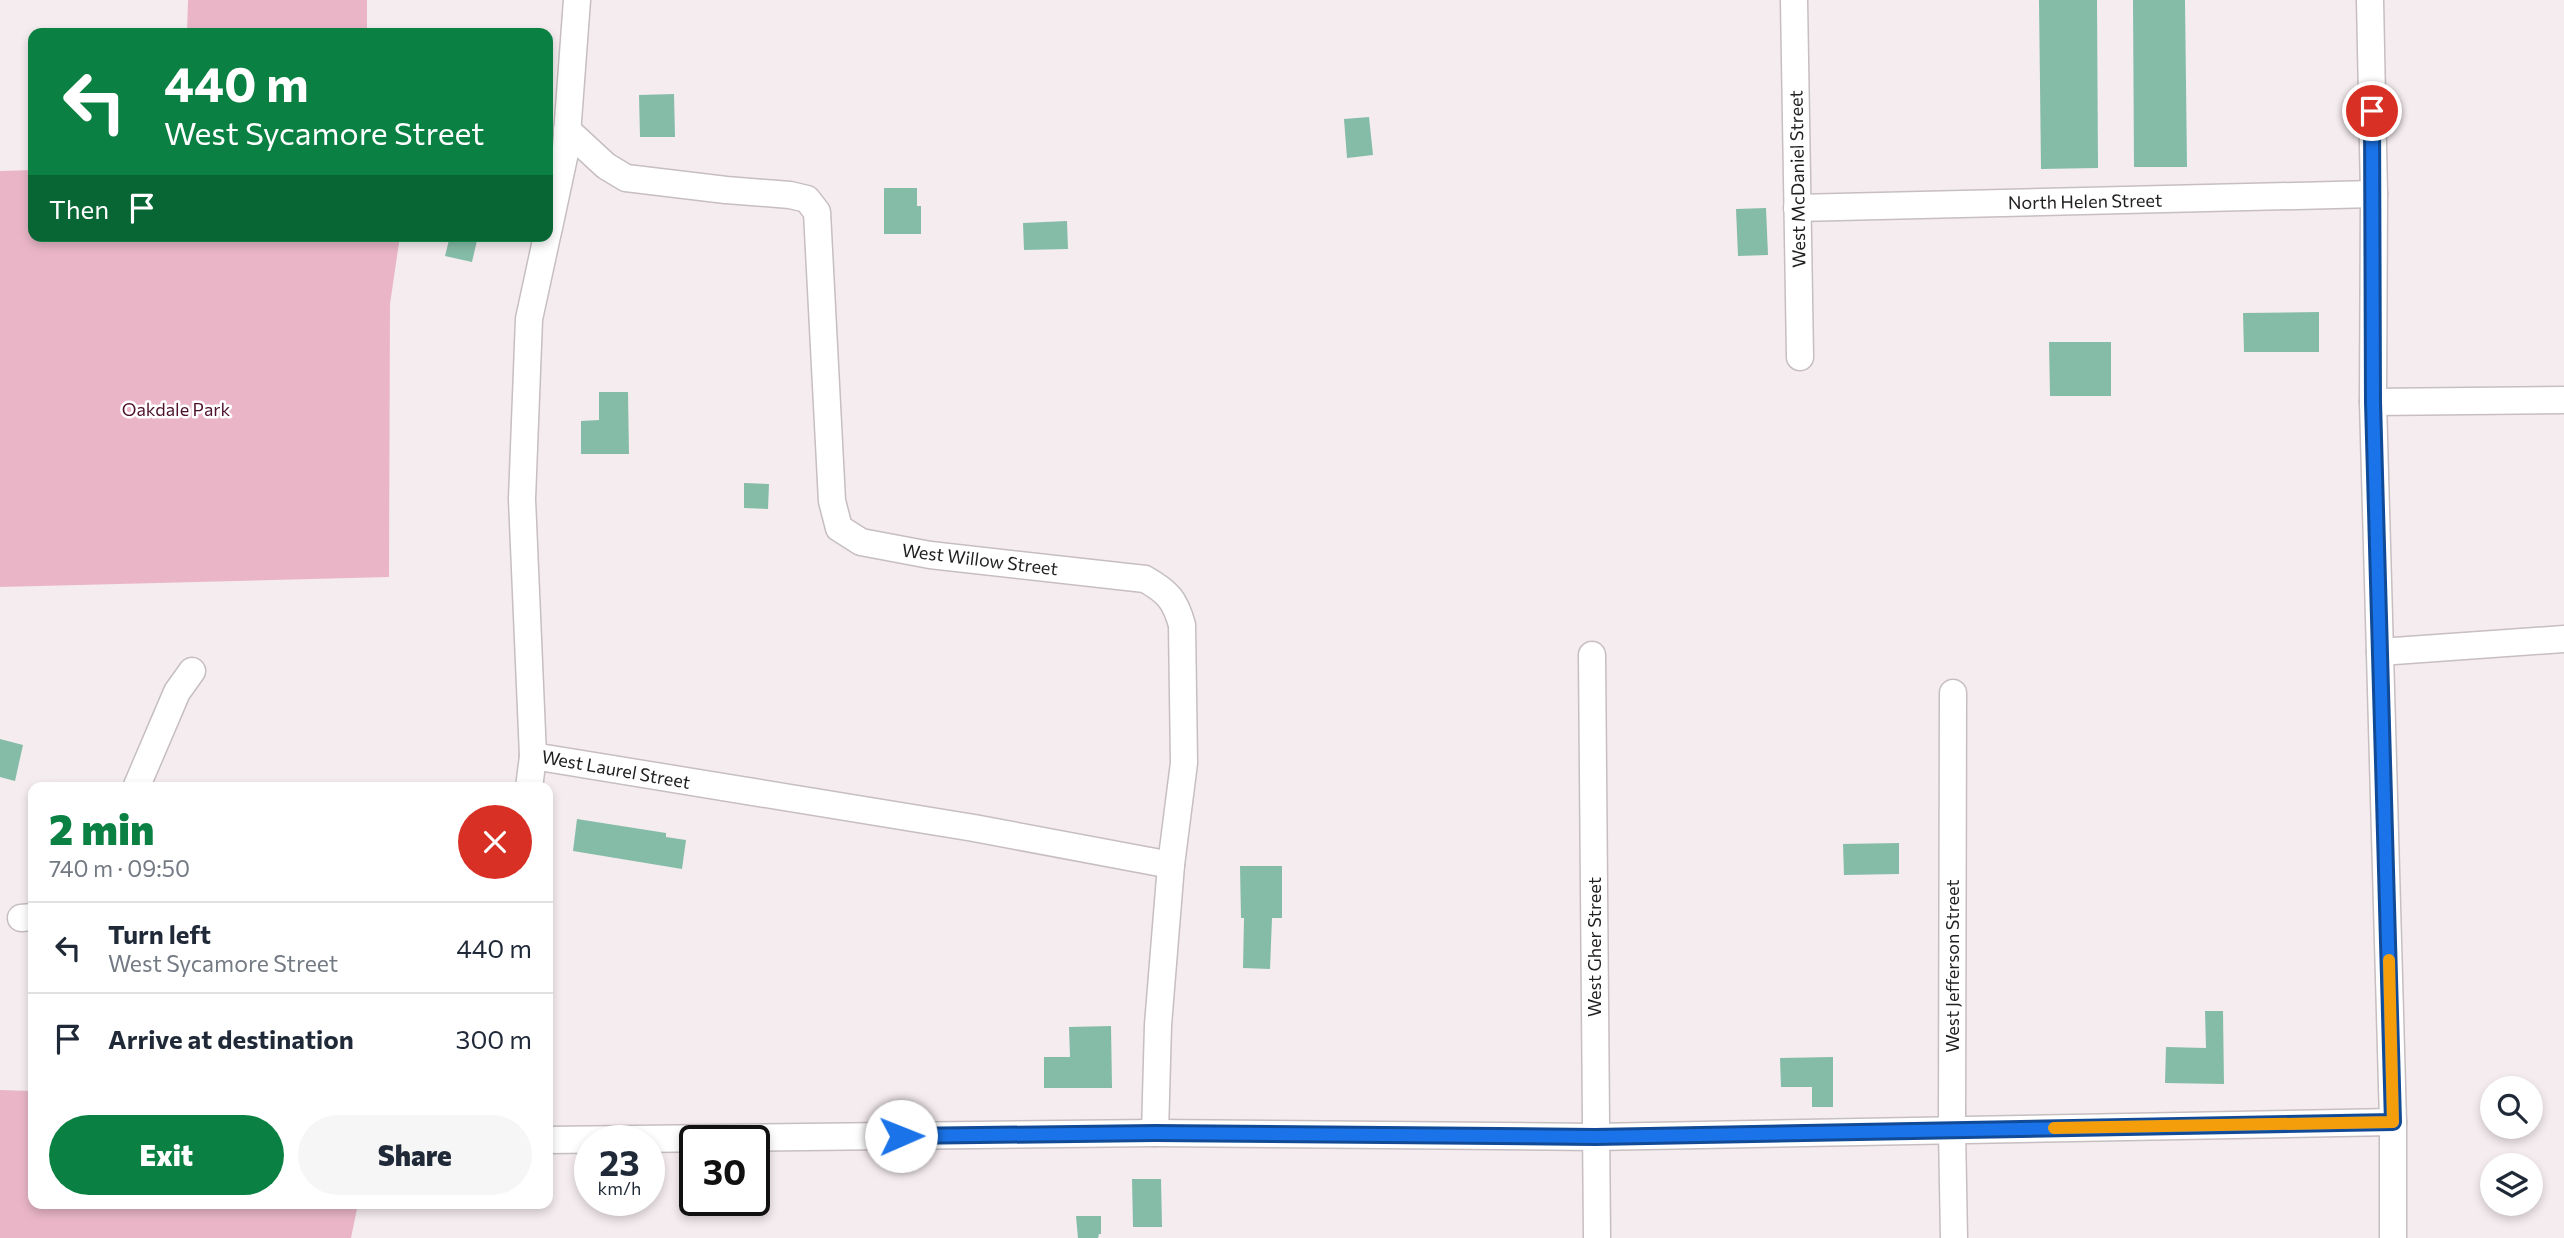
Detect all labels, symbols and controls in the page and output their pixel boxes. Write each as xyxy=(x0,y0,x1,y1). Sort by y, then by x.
text: 440 m xyxy=(164,52,309,112)
icon: left xyxy=(49,56,140,147)
pin xyxy=(2342,81,2402,141)
street label: West McDaniel Street xyxy=(1784,90,1810,268)
icon: arrive xyxy=(2353,92,2391,130)
text: West Sycamore Street xyxy=(164,112,484,152)
icon: arrive xyxy=(123,189,161,227)
street label: North Helen Street xyxy=(2008,189,2162,213)
text: Then xyxy=(49,193,109,224)
park label: Oakdale Park xyxy=(122,398,230,420)
street label: West Willow Street xyxy=(901,539,1059,579)
street label: West Laurel Street xyxy=(540,745,692,793)
text: 2 min xyxy=(49,802,155,854)
button: close xyxy=(458,805,532,879)
text: 740 m · 09:50 xyxy=(49,854,190,882)
street label: West Gher Street xyxy=(1583,877,1605,1017)
street label: West Jefferson Street xyxy=(1941,879,1963,1053)
text: Turn left xyxy=(108,918,211,949)
icon: left xyxy=(49,929,87,967)
text: 440 m xyxy=(456,932,532,963)
text: West Sycamore Street xyxy=(108,949,338,977)
icon: arrive xyxy=(49,1020,87,1058)
text: Arrive at destination xyxy=(108,1023,354,1054)
text: 300 m xyxy=(456,1023,532,1054)
map controls xyxy=(2480,1076,2543,1216)
button: search xyxy=(2480,1076,2543,1139)
position arrow xyxy=(864,1099,938,1173)
button: Exit xyxy=(49,1115,284,1195)
button: Share xyxy=(298,1115,532,1195)
speed limit sign: 30 xyxy=(679,1125,770,1216)
text: 23 xyxy=(599,1140,640,1183)
button: layers xyxy=(2480,1153,2543,1216)
text: km/h xyxy=(598,1177,641,1199)

